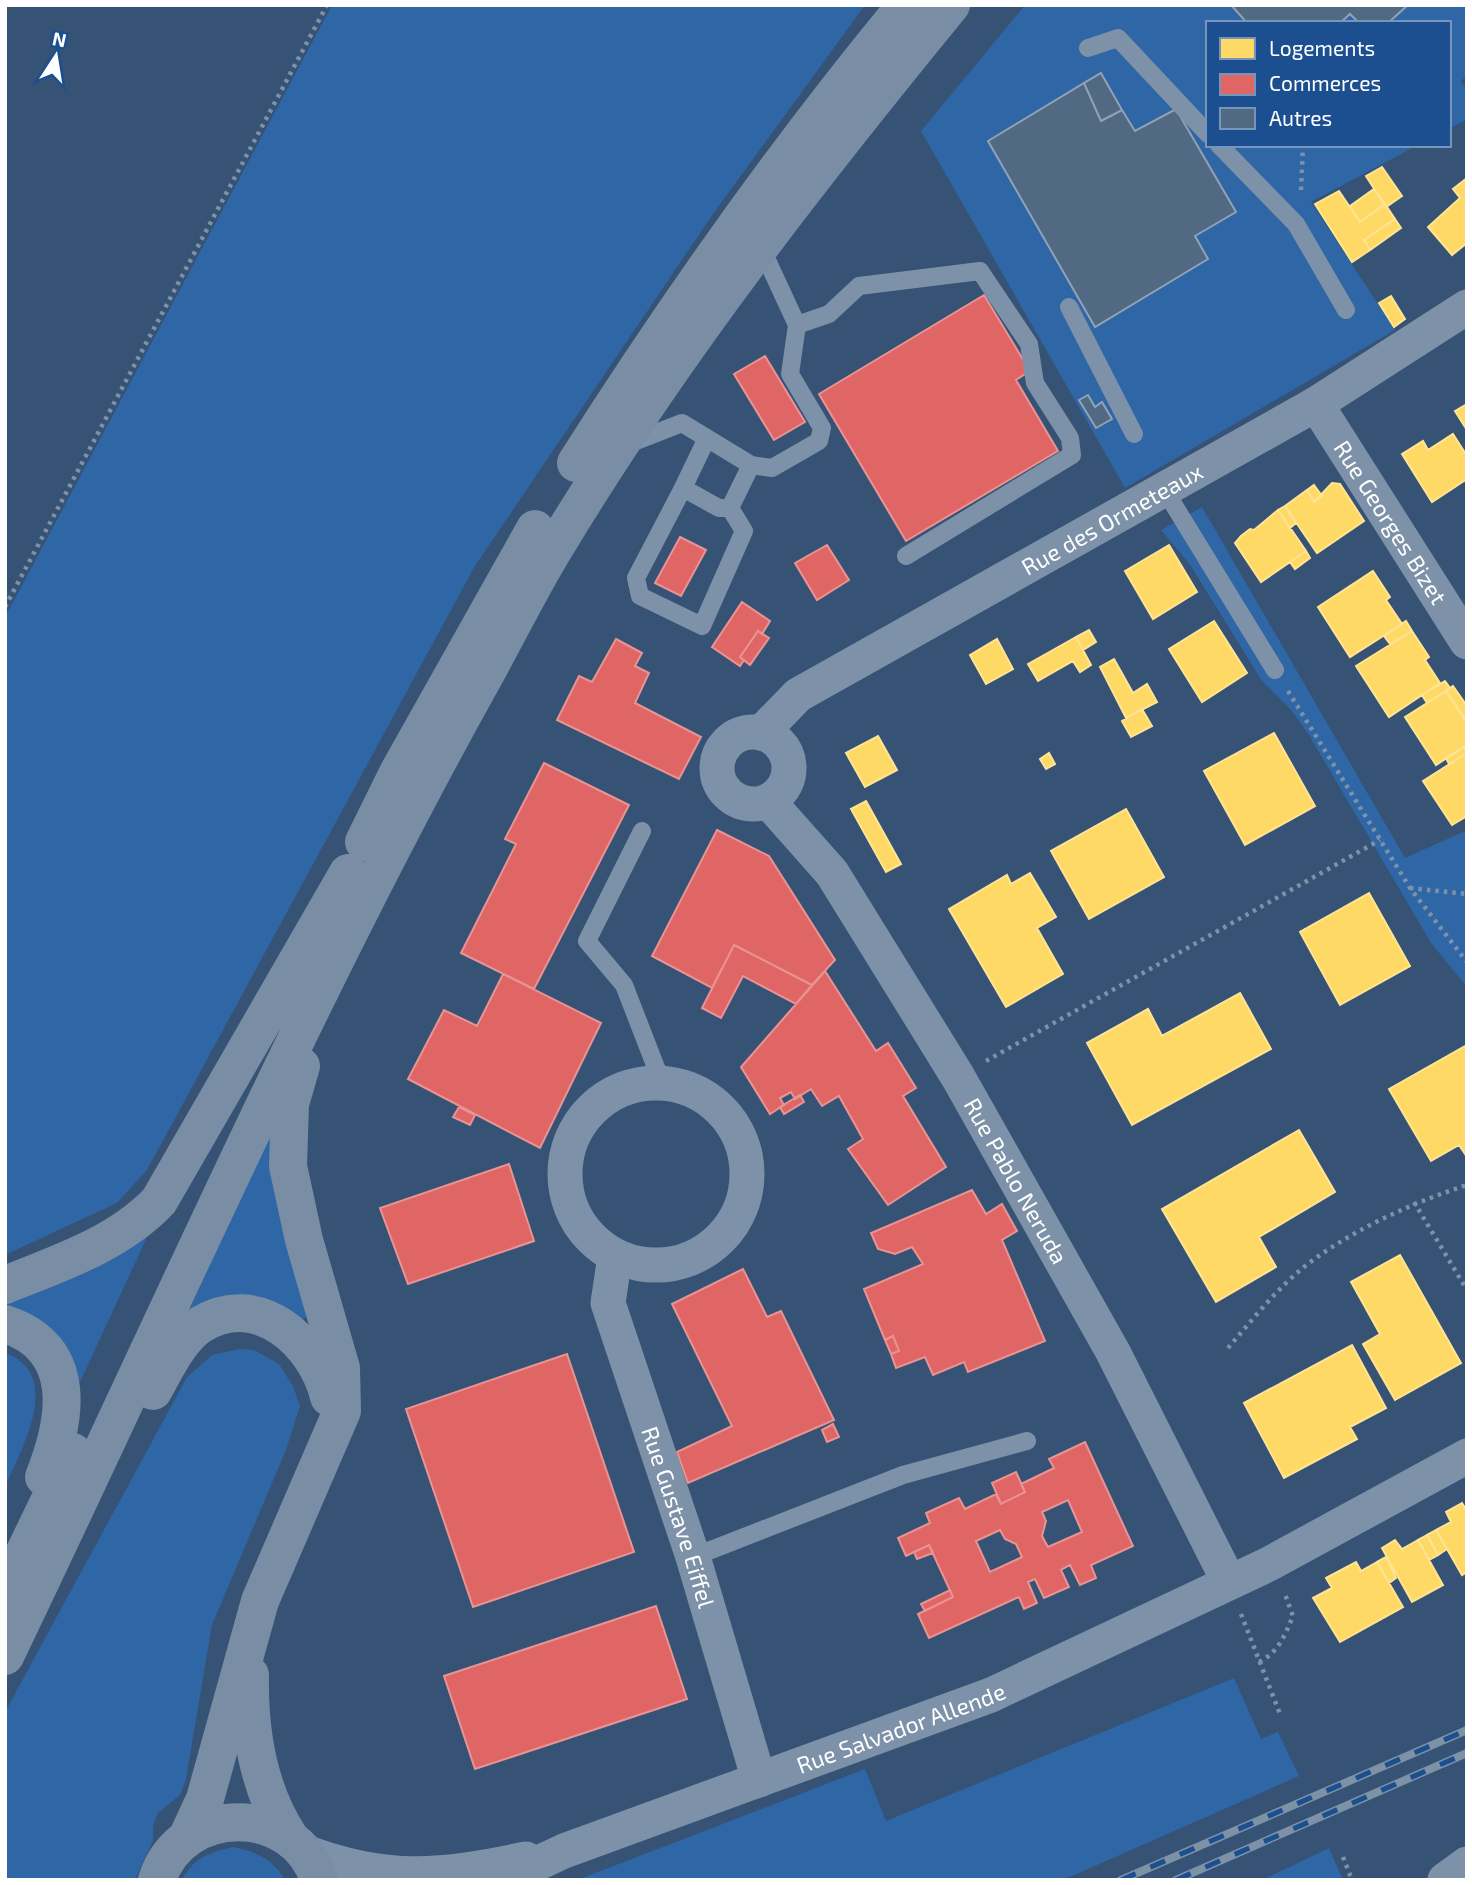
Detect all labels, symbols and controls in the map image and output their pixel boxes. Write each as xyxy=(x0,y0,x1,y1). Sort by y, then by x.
north arrow xyxy=(21,21,91,91)
legend xyxy=(1206,21,1451,147)
text: N xyxy=(51,26,69,52)
text: Logements xyxy=(1269,35,1375,60)
text: Commerces xyxy=(1269,70,1381,95)
text: Autres xyxy=(1269,105,1332,130)
street label: Rue Georges Bizet xyxy=(1329,435,1453,610)
street label: Rue des Ormeteaux xyxy=(1016,457,1207,581)
street label: Rue Pablo Neruda xyxy=(959,1093,1074,1268)
street label: Rue Gustave Eiffel xyxy=(636,1423,721,1611)
street label: Rue Salvador Allende xyxy=(793,1676,1010,1779)

